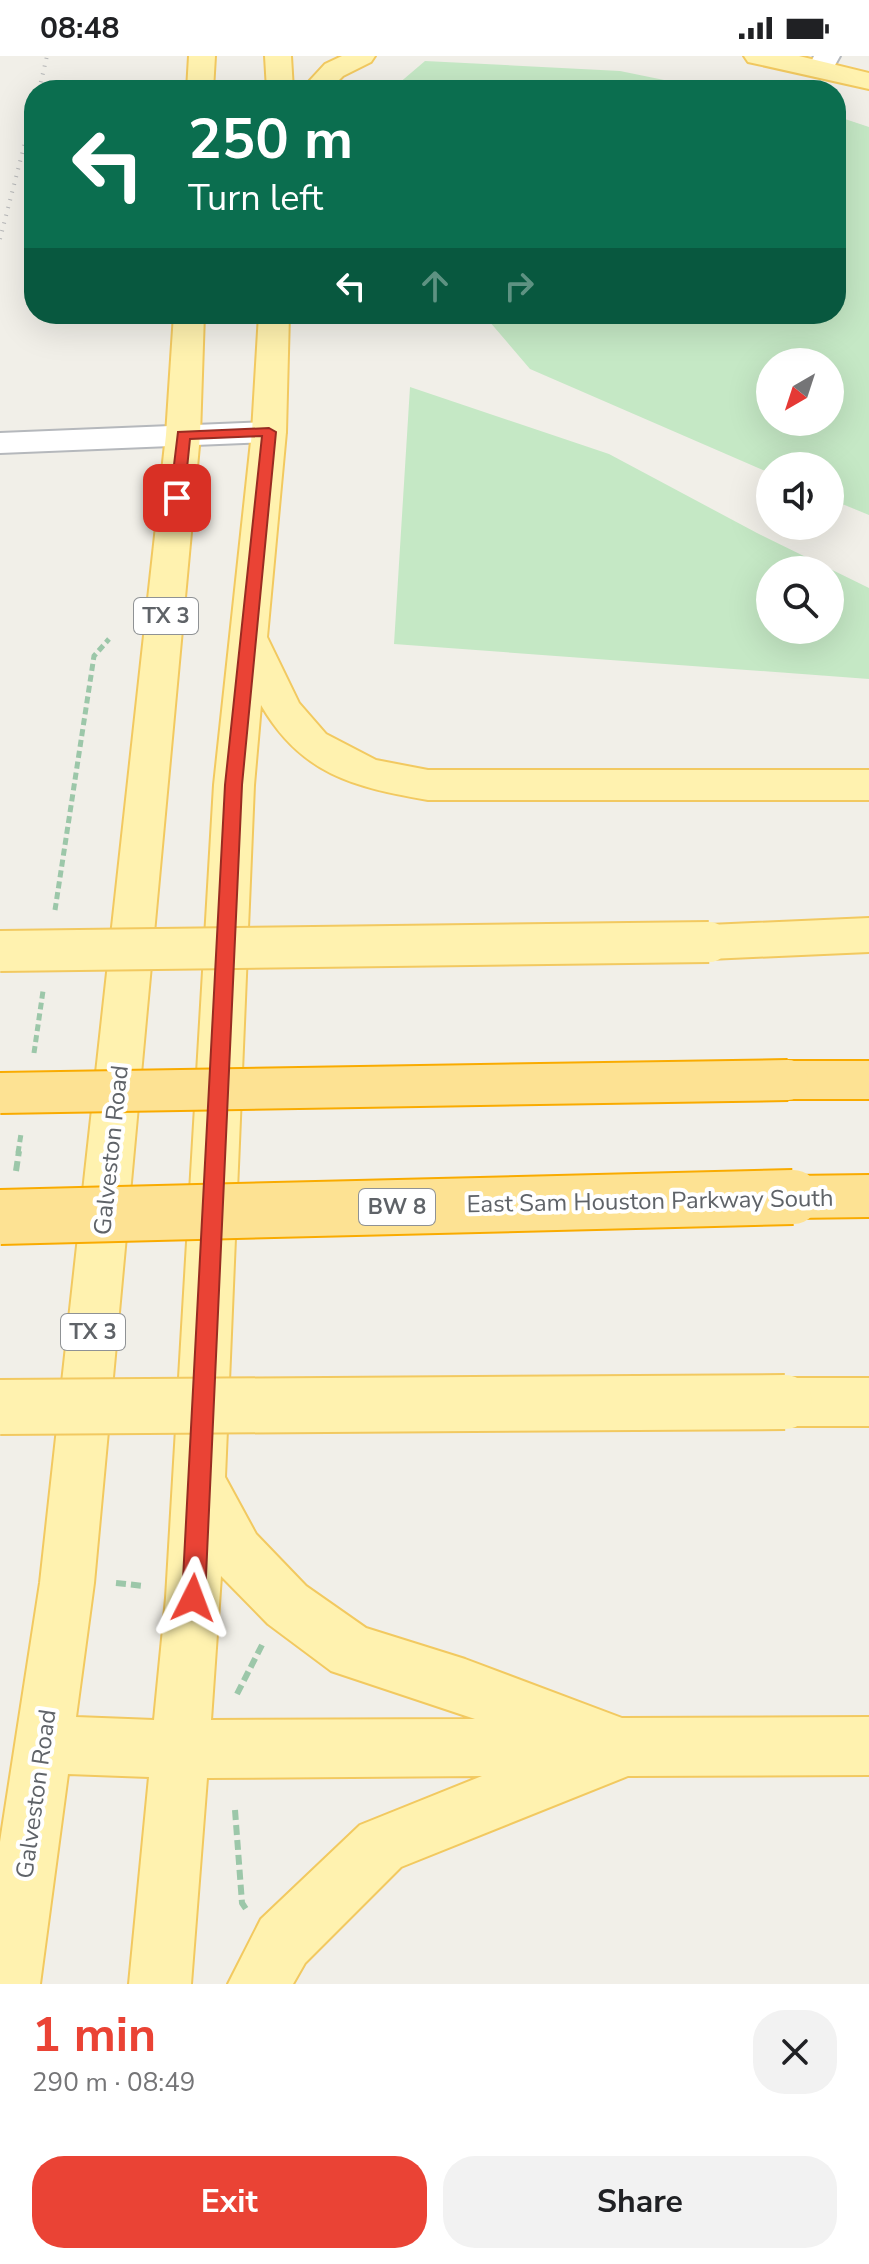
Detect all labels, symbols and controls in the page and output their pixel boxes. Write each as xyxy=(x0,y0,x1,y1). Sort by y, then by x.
text: 08:48 xyxy=(40,8,119,49)
text: 250 m xyxy=(188,101,353,178)
icon: left xyxy=(56,112,160,216)
text: Turn left xyxy=(188,174,323,223)
icon: left xyxy=(329,264,373,308)
icon: ahead xyxy=(413,264,457,308)
icon: right xyxy=(497,264,541,308)
north arrow xyxy=(756,348,844,436)
map controls xyxy=(756,348,844,644)
button: sound xyxy=(756,452,844,540)
pin xyxy=(143,464,211,532)
icon: arrive xyxy=(155,476,199,520)
button: search xyxy=(756,556,844,644)
road number: TX 3 xyxy=(134,598,198,634)
street label: Galveston Road xyxy=(86,1063,136,1237)
street label: East Sam Houston Parkway South xyxy=(466,1182,834,1220)
road number: BW 8 xyxy=(359,1189,435,1225)
road number: TX 3 xyxy=(61,1314,125,1350)
position arrow xyxy=(151,1556,235,1640)
street label: Galveston Road xyxy=(8,1707,64,1881)
text: 1 min xyxy=(32,2002,156,2068)
button: close xyxy=(753,2010,837,2094)
text: 290 m · 08:49 xyxy=(32,2065,195,2100)
button: Exit xyxy=(32,2156,427,2248)
button: Share xyxy=(443,2156,837,2248)

